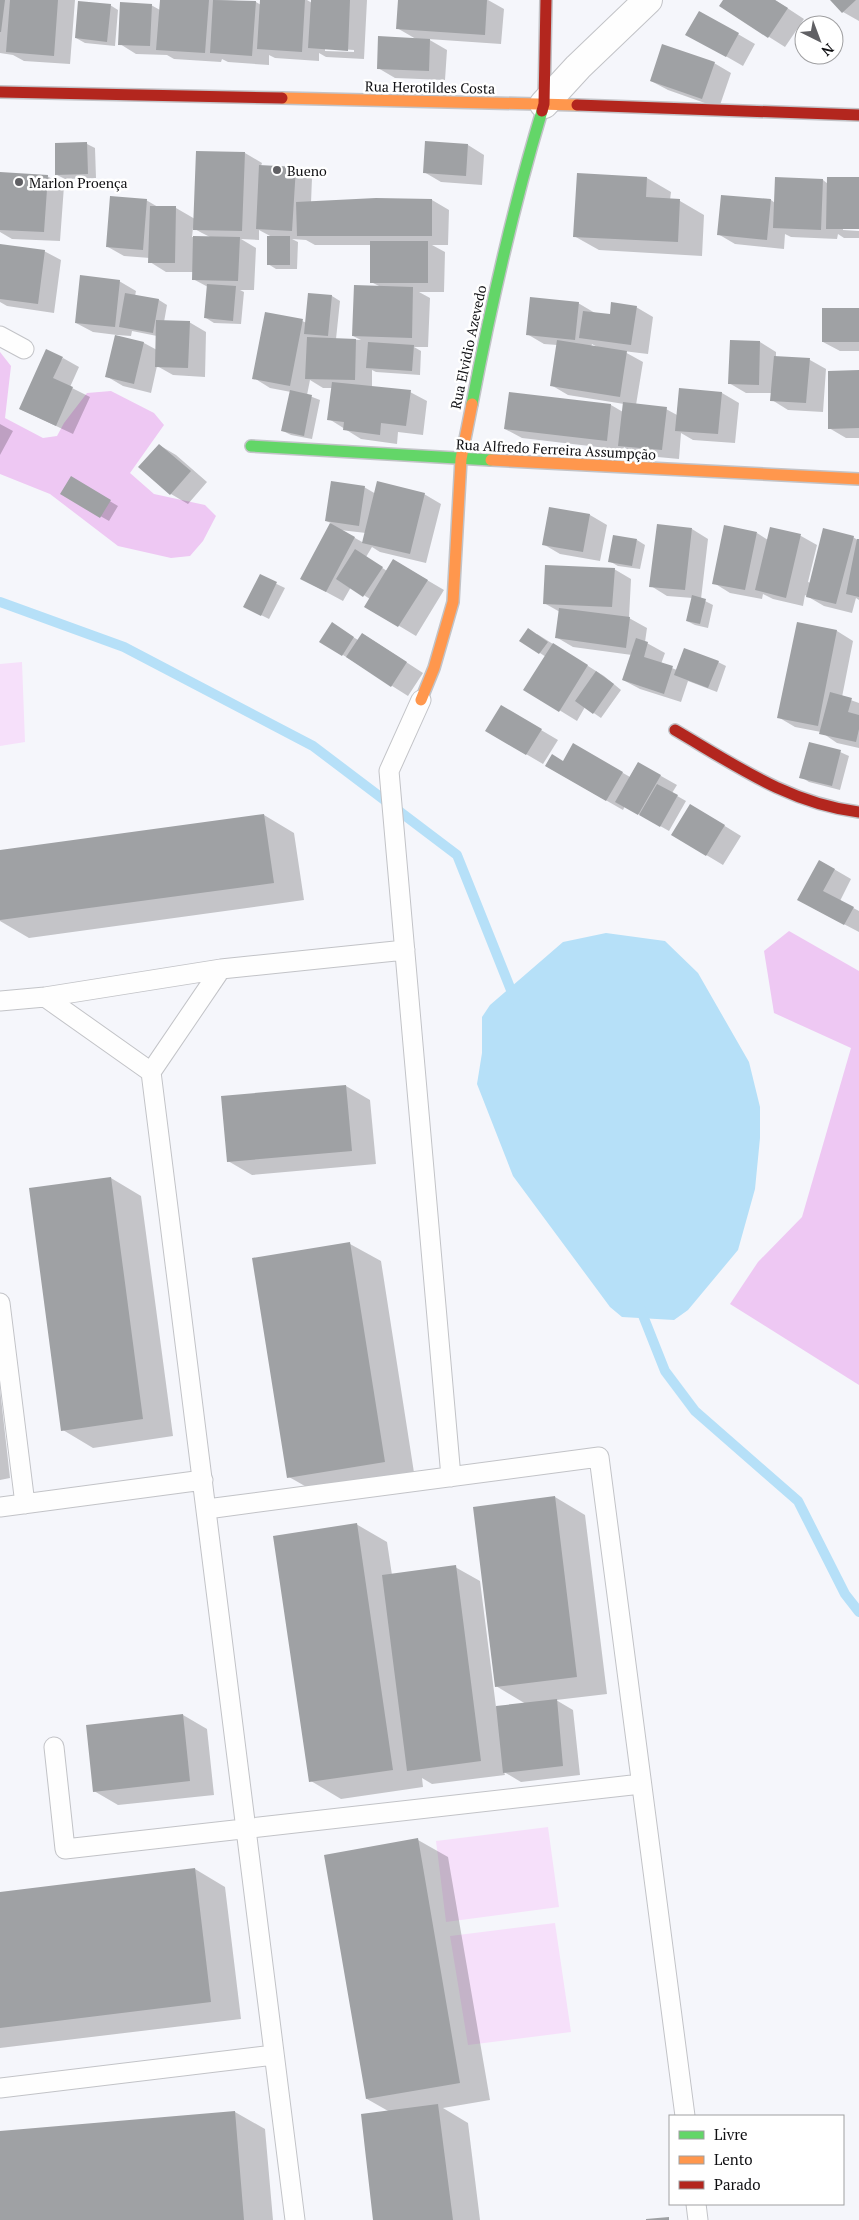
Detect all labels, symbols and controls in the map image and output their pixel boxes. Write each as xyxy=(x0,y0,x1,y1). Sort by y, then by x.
north arrow xyxy=(794,15,844,65)
text: N xyxy=(817,39,838,61)
street label: Rua Herotildes Costa xyxy=(365,76,495,98)
place label: Bueno xyxy=(287,161,327,180)
marker: Bueno xyxy=(271,164,283,176)
place label: Marlon Proença xyxy=(29,173,128,192)
marker: Marlon Proença xyxy=(13,176,25,188)
street label: Rua Elvidio Azevedo xyxy=(446,283,490,411)
street label: Rua Alfredo Ferreira Assumpção xyxy=(455,434,657,464)
legend xyxy=(669,2115,844,2205)
text: Livre xyxy=(714,2124,748,2144)
text: Lento xyxy=(714,2149,753,2169)
text: Parado xyxy=(714,2174,760,2194)

